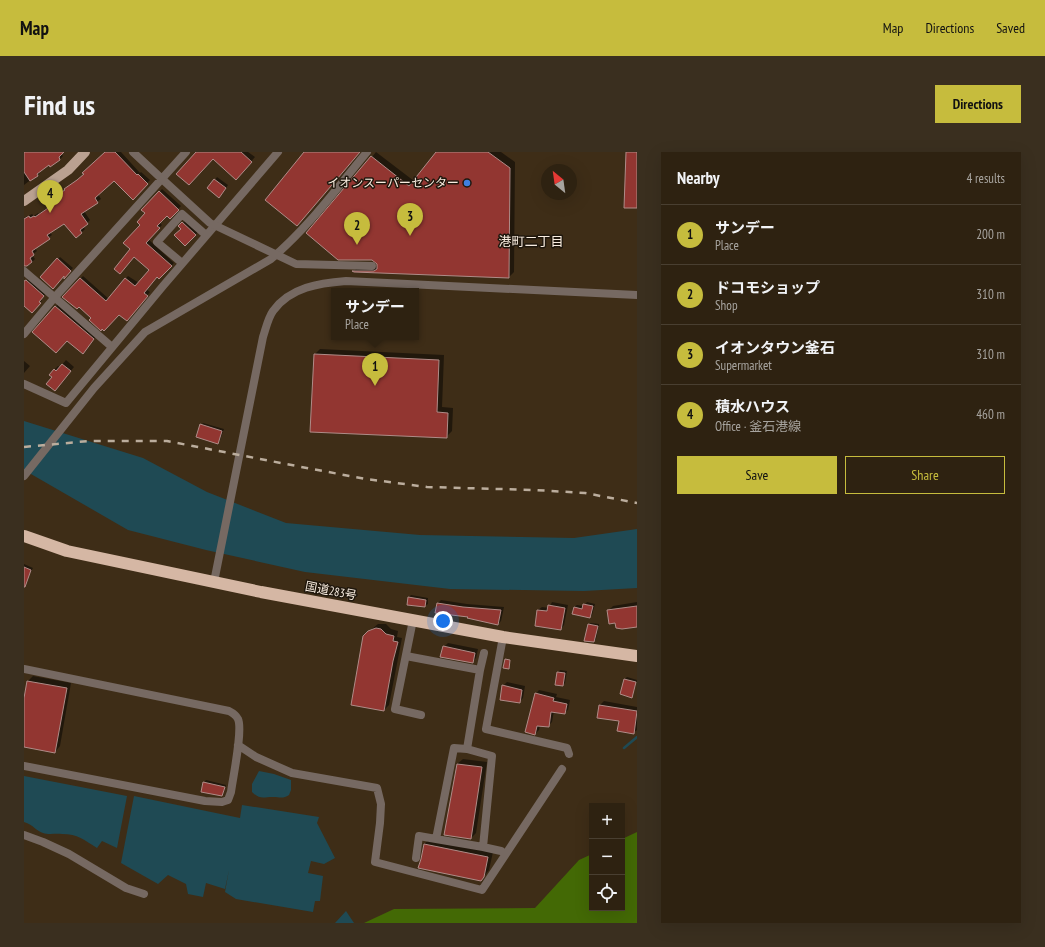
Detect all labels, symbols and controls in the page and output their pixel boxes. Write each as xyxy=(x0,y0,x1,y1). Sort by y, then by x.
text: Map xyxy=(20,16,49,40)
text: Map xyxy=(883,19,903,37)
text: Directions xyxy=(925,19,974,37)
text: Saved xyxy=(996,19,1025,37)
button: Directions xyxy=(935,85,1021,123)
text: Find us xyxy=(24,86,95,123)
north arrow xyxy=(541,164,577,200)
text: Nearby xyxy=(677,167,720,189)
text: 4 results xyxy=(966,170,1005,187)
place label: イオンスーパーセンター xyxy=(327,175,459,190)
marker: イオンスーパーセンター xyxy=(462,178,472,188)
pin: 4 xyxy=(37,180,63,213)
pin: 3 xyxy=(397,203,423,236)
pin: 2 xyxy=(344,212,370,245)
text: サンデー xyxy=(715,218,775,237)
text: 1 xyxy=(687,226,693,243)
text: 200 m xyxy=(976,226,1005,243)
district label: 港町二丁目 xyxy=(498,233,564,250)
text: Place xyxy=(715,237,739,254)
text: ドコモショップ xyxy=(715,278,820,297)
text: 2 xyxy=(687,286,693,303)
text: 310 m xyxy=(976,286,1005,303)
popup xyxy=(331,288,419,340)
text: サンデー xyxy=(345,297,405,316)
text: Shop xyxy=(715,297,738,314)
text: Place xyxy=(345,316,369,333)
text: イオンタウン釜石 xyxy=(715,338,835,357)
text: 3 xyxy=(687,346,693,363)
text: 310 m xyxy=(976,346,1005,363)
pin: 1 xyxy=(362,353,388,386)
text: Supermarket xyxy=(715,357,772,374)
text: 積水ハウス xyxy=(715,397,790,416)
text: 4 xyxy=(687,406,693,423)
text: 460 m xyxy=(976,406,1005,423)
text: Office · 釜石港線 xyxy=(715,418,801,435)
button: Save xyxy=(677,456,837,494)
button: Share xyxy=(845,456,1005,494)
street label: 国道283号 xyxy=(304,578,358,603)
your location xyxy=(433,611,453,631)
map controls xyxy=(589,803,625,911)
button: + xyxy=(589,803,625,839)
button: − xyxy=(589,839,625,875)
button: locate xyxy=(589,875,625,911)

